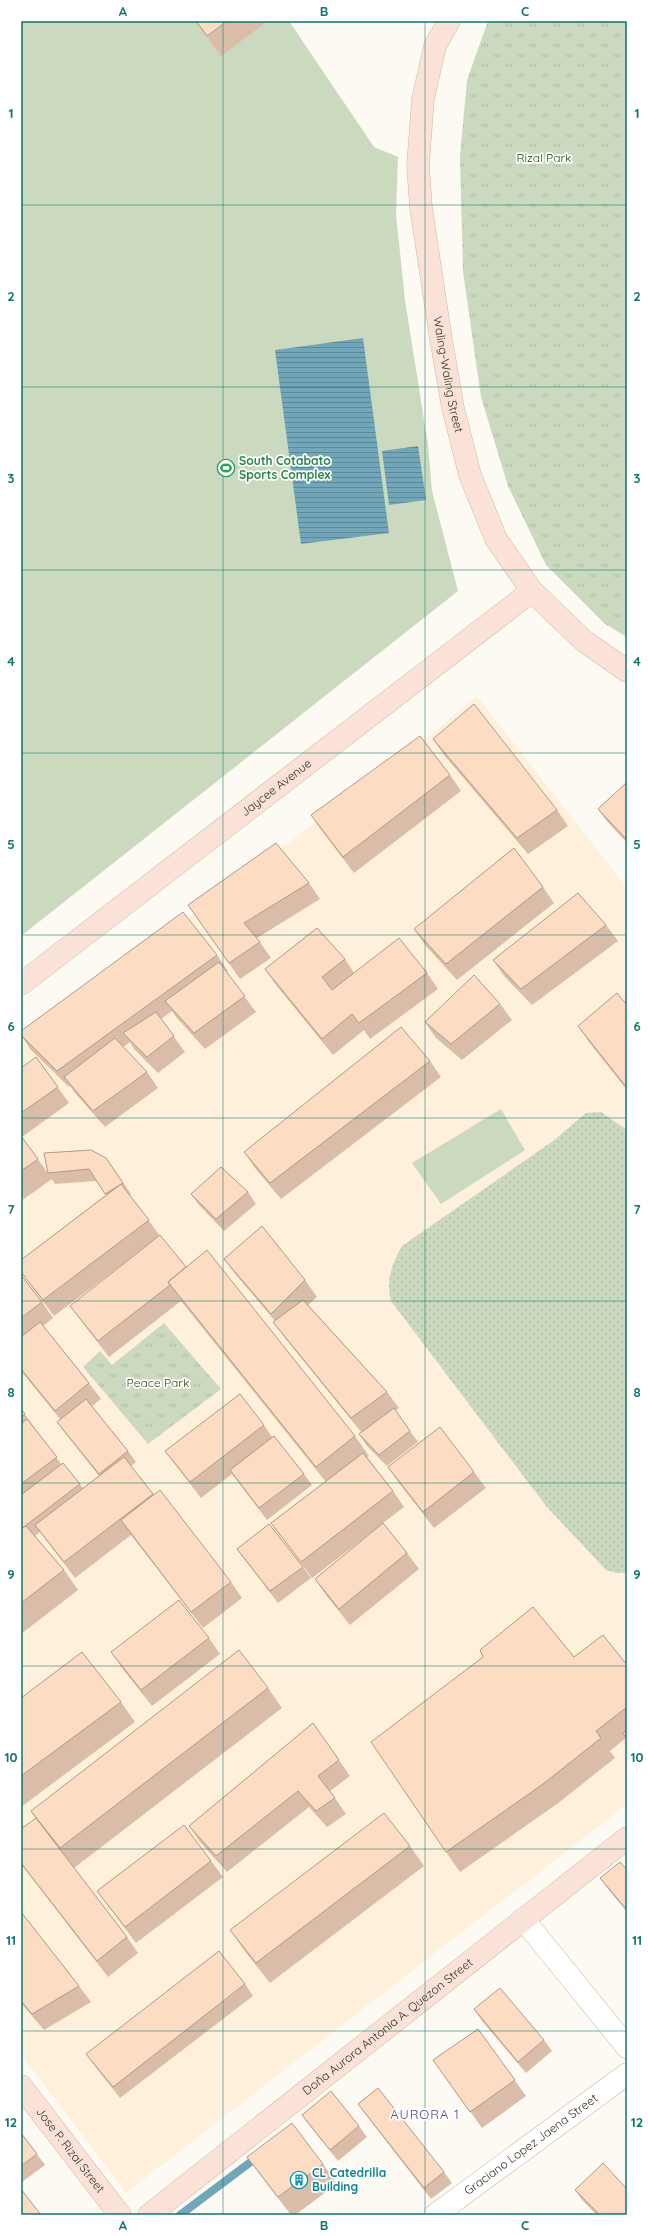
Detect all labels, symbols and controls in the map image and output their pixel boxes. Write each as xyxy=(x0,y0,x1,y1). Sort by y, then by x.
text: A xyxy=(119,3,128,19)
text: B xyxy=(320,3,328,19)
text: C xyxy=(521,3,529,19)
text: 1 xyxy=(8,105,14,121)
text: 1 xyxy=(634,105,640,121)
park label: Rizal Park xyxy=(516,150,572,165)
text: 2 xyxy=(7,288,15,304)
text: 2 xyxy=(633,288,641,304)
street label: Waling-Waling Street xyxy=(431,315,467,434)
place label: South Cotabato Sports Complex xyxy=(239,453,331,482)
sports icon: South Cotabato Sports Complex xyxy=(216,458,236,478)
text: 3 xyxy=(8,470,15,486)
text: 3 xyxy=(634,470,641,486)
text: 4 xyxy=(7,653,15,669)
text: 4 xyxy=(633,653,641,669)
street label: Jaycee Avenue xyxy=(238,755,314,819)
text: 5 xyxy=(7,836,15,852)
text: 5 xyxy=(633,836,641,852)
text: 6 xyxy=(7,1018,15,1034)
text: 6 xyxy=(633,1018,641,1034)
text: 7 xyxy=(7,1201,15,1217)
text: 7 xyxy=(633,1201,641,1217)
park label: Peace Park xyxy=(127,1375,189,1390)
text: 8 xyxy=(7,1384,15,1400)
text: 8 xyxy=(633,1384,641,1400)
text: 9 xyxy=(7,1566,15,1582)
text: 9 xyxy=(633,1566,641,1582)
text: 10 xyxy=(4,1749,18,1765)
text: 10 xyxy=(630,1749,644,1765)
text: 11 xyxy=(6,1932,16,1948)
text: 11 xyxy=(632,1932,642,1948)
street label: Doña Aurora Antonia A. Quezon Street xyxy=(299,1955,476,2098)
street label: Graciano Lopez Jaena Street xyxy=(461,2090,600,2198)
street label: Jose P. Rizal Street xyxy=(33,2104,108,2196)
district label: AURORA 1 xyxy=(390,2106,460,2122)
text: 12 xyxy=(5,2114,17,2130)
text: 12 xyxy=(631,2114,643,2130)
place label: CL Catedrilla Building xyxy=(312,2165,386,2194)
building icon: CL Catedrilla Building xyxy=(289,2170,309,2190)
text: A xyxy=(119,2217,128,2233)
text: B xyxy=(320,2217,328,2233)
text: C xyxy=(521,2217,529,2233)

